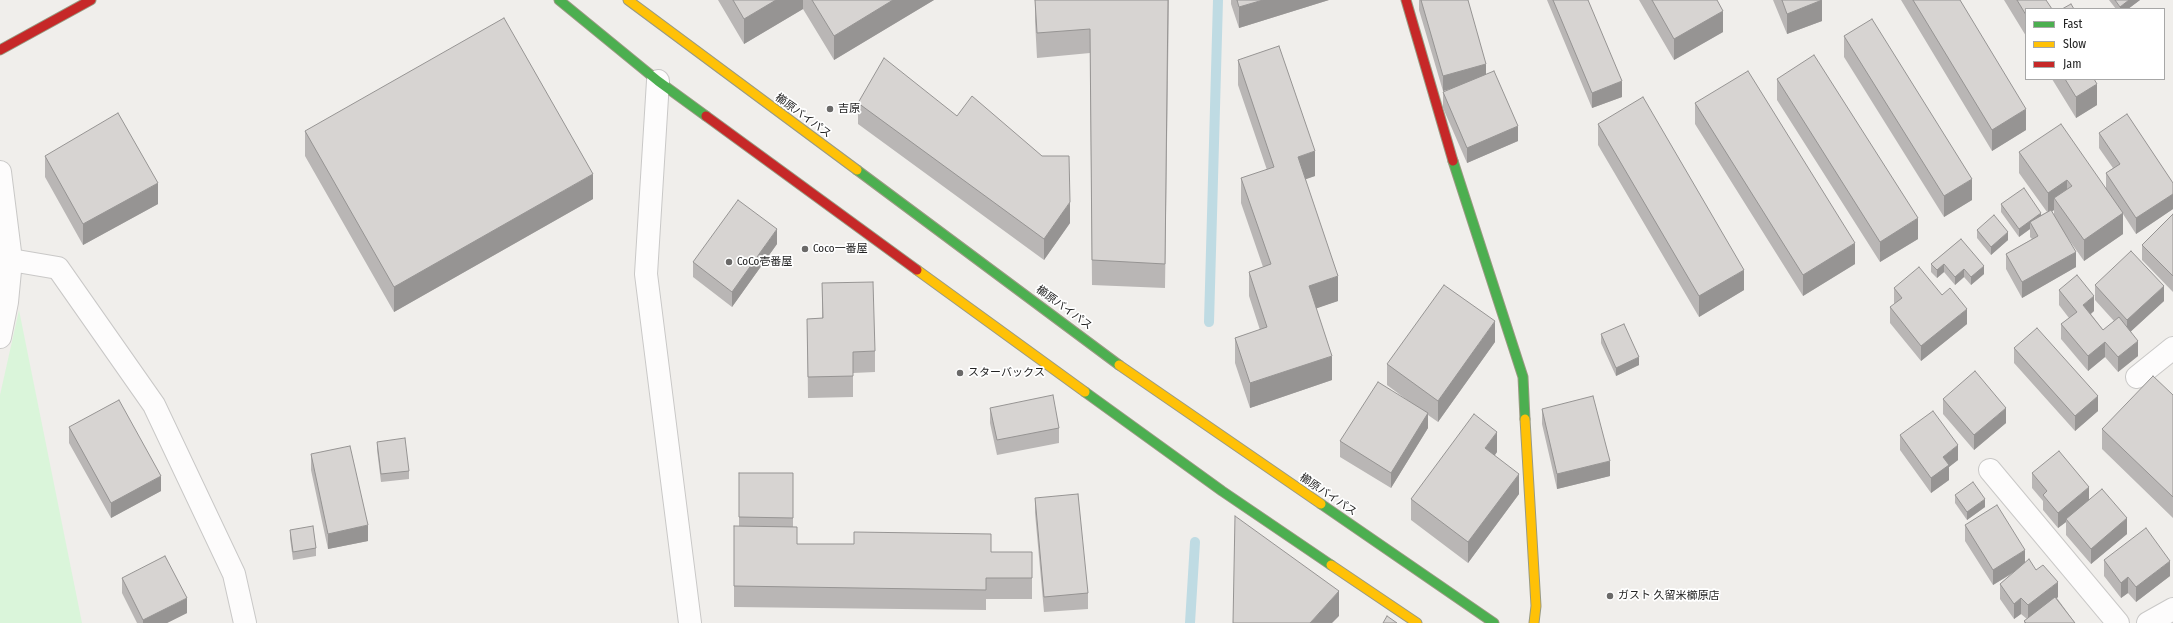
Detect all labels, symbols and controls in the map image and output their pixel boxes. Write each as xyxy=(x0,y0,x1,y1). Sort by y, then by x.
legend xyxy=(2025,8,2165,80)
text: Fast xyxy=(2063,17,2082,31)
text: Slow xyxy=(2063,37,2086,51)
text: Jam xyxy=(2063,57,2081,71)
street label: 櫛原バイパス xyxy=(772,91,834,141)
place label: 吉原 xyxy=(838,102,860,116)
marker: 吉原 xyxy=(825,104,835,114)
place label: Coco一番屋 xyxy=(813,242,867,256)
marker: Coco一番屋 xyxy=(800,244,810,254)
place label: CoCo壱番屋 xyxy=(737,255,792,269)
marker: CoCo壱番屋 xyxy=(724,257,734,267)
street label: 櫛原バイパス xyxy=(1033,283,1095,333)
place label: スターバックス xyxy=(968,366,1045,380)
marker: スターバックス xyxy=(955,368,965,378)
street label: 櫛原バイパス xyxy=(1297,471,1359,519)
place label: ガスト 久留米櫛原店 xyxy=(1618,589,1720,603)
marker: ガスト 久留米櫛原店 xyxy=(1605,591,1615,601)

